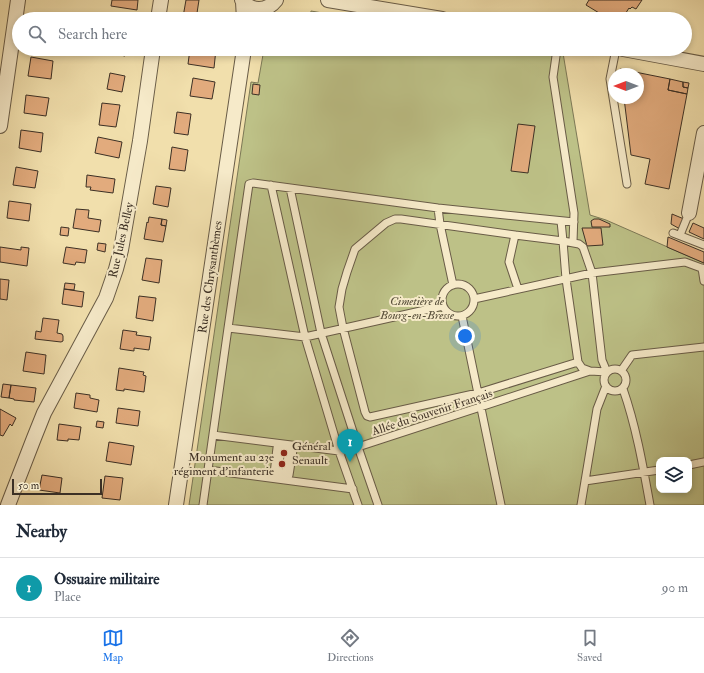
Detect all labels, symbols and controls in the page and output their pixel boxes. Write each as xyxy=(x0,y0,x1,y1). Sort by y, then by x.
search box xyxy=(12,12,692,56)
icon: search xyxy=(26,23,48,45)
text: Search here xyxy=(58,25,127,44)
north arrow xyxy=(608,68,644,104)
street label: Rue Jules Belley xyxy=(106,200,138,279)
street label: Rue des Chrysanthèmes xyxy=(195,220,226,334)
park label: Cimetière de Bourg-en-Bresse xyxy=(379,294,455,323)
your location xyxy=(455,326,475,346)
street label: Allée du Souvenir Français xyxy=(369,386,494,439)
pin: 1 xyxy=(337,429,363,462)
place label: Général Senault xyxy=(292,439,331,468)
marker: Général Senault xyxy=(279,448,289,458)
place label: Monument au 23e régiment d'infanterie xyxy=(174,450,274,479)
map controls xyxy=(656,457,692,493)
button: layers xyxy=(656,457,692,493)
marker: Monument au 23e régiment d'infanterie xyxy=(277,459,287,469)
scale bar xyxy=(12,477,102,496)
text: 50 m xyxy=(18,479,39,492)
text: Nearby xyxy=(16,521,67,542)
text: Ossuaire militaire xyxy=(54,570,160,589)
text: 1 xyxy=(27,580,31,596)
text: 90 m xyxy=(662,580,688,596)
text: Place xyxy=(54,589,81,605)
tab: Map xyxy=(102,627,124,664)
tab: Directions xyxy=(327,627,374,664)
tab: Saved xyxy=(577,627,602,664)

